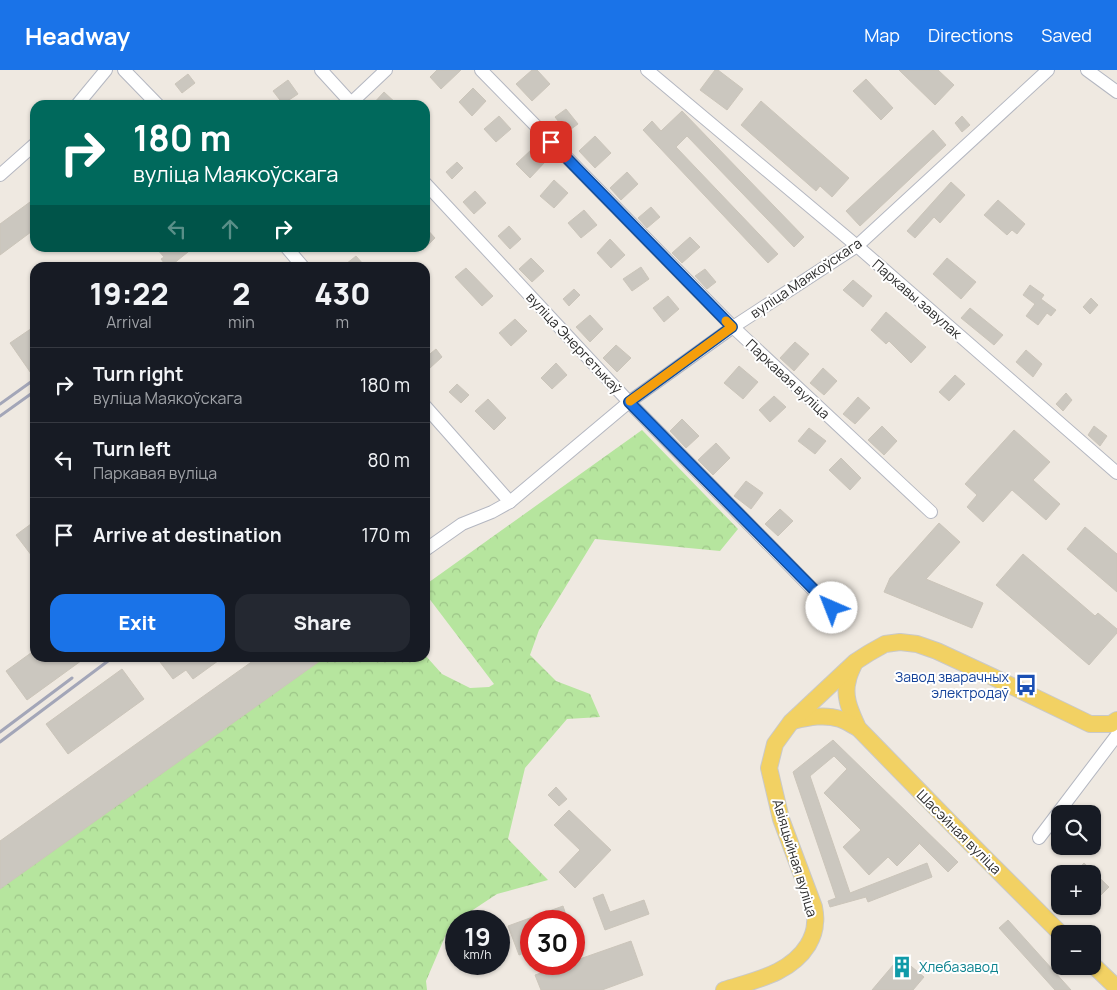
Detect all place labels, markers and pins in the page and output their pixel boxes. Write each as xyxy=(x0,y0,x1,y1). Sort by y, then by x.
pin xyxy=(530,121,572,163)
place label: Завод зварачных электродаў xyxy=(895,667,1010,702)
bus stop icon: Завод зварачных электродаў xyxy=(1013,672,1039,698)
building icon: Хлебазавод xyxy=(889,954,915,980)
place label: Хлебазавод xyxy=(919,957,998,976)

